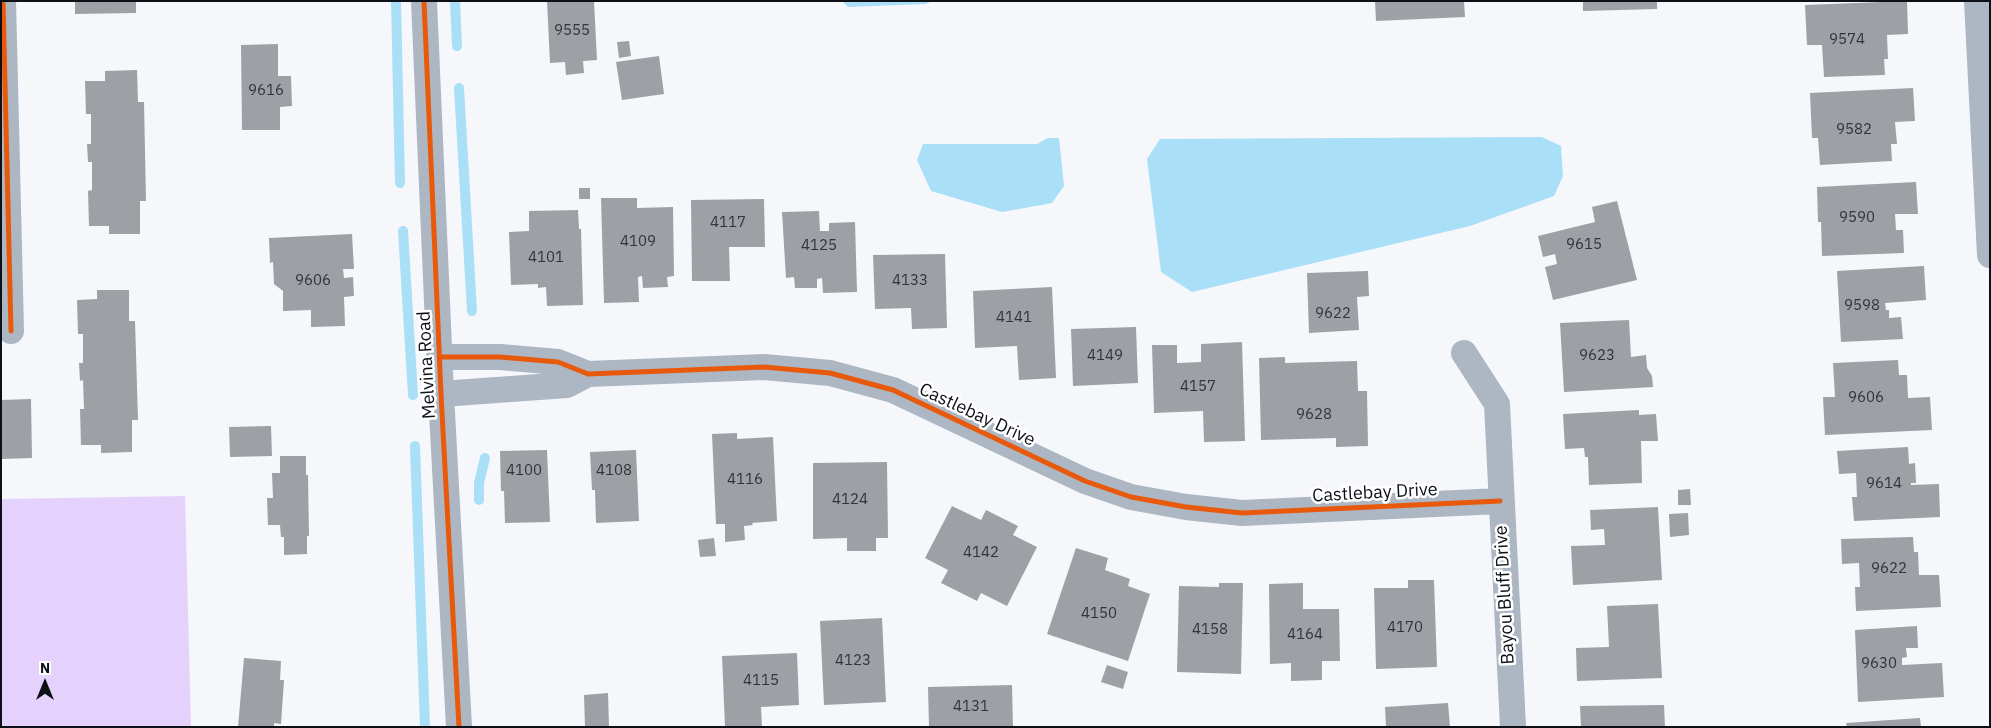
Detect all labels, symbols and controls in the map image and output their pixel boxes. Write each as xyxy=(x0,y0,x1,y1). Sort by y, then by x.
house number: 9555 xyxy=(554,22,590,40)
house number: 9574 xyxy=(1829,31,1865,49)
house number: 9616 xyxy=(248,82,284,100)
house number: 9582 xyxy=(1836,121,1872,139)
house number: 9590 xyxy=(1839,209,1875,227)
house number: 4117 xyxy=(710,214,746,232)
house number: 4109 xyxy=(620,233,656,251)
house number: 9615 xyxy=(1566,236,1602,254)
house number: 4125 xyxy=(801,237,837,255)
house number: 4101 xyxy=(528,249,564,267)
house number: 9606 xyxy=(295,272,331,290)
house number: 4133 xyxy=(892,272,928,290)
house number: 9598 xyxy=(1844,297,1880,315)
house number: 9622 xyxy=(1315,305,1351,323)
house number: 4141 xyxy=(996,309,1032,327)
street label: Melvina Road xyxy=(413,310,441,420)
house number: 4149 xyxy=(1087,347,1123,365)
house number: 9623 xyxy=(1579,347,1615,365)
house number: 4157 xyxy=(1180,378,1216,396)
street label: Castlebay Drive xyxy=(916,379,1038,451)
house number: 9606 xyxy=(1848,389,1884,407)
house number: 9628 xyxy=(1296,406,1332,424)
house number: 4100 xyxy=(506,462,542,480)
house number: 4108 xyxy=(596,462,632,480)
house number: 4116 xyxy=(727,471,763,489)
house number: 9614 xyxy=(1866,475,1902,493)
street label: Castlebay Drive xyxy=(1312,479,1438,507)
house number: 4124 xyxy=(832,491,868,509)
street label: Bayou Bluff Drive xyxy=(1491,525,1519,665)
house number: 4142 xyxy=(963,544,999,562)
house number: 9622 xyxy=(1871,560,1907,578)
house number: 4150 xyxy=(1081,605,1117,623)
house number: 4170 xyxy=(1387,619,1423,637)
house number: 4158 xyxy=(1192,621,1228,639)
house number: 4164 xyxy=(1287,626,1323,644)
house number: 4123 xyxy=(835,652,871,670)
house number: 9630 xyxy=(1861,655,1897,673)
north arrow xyxy=(20,658,70,708)
text: N xyxy=(40,659,50,677)
house number: 4115 xyxy=(743,672,779,690)
house number: 4131 xyxy=(953,698,989,716)

